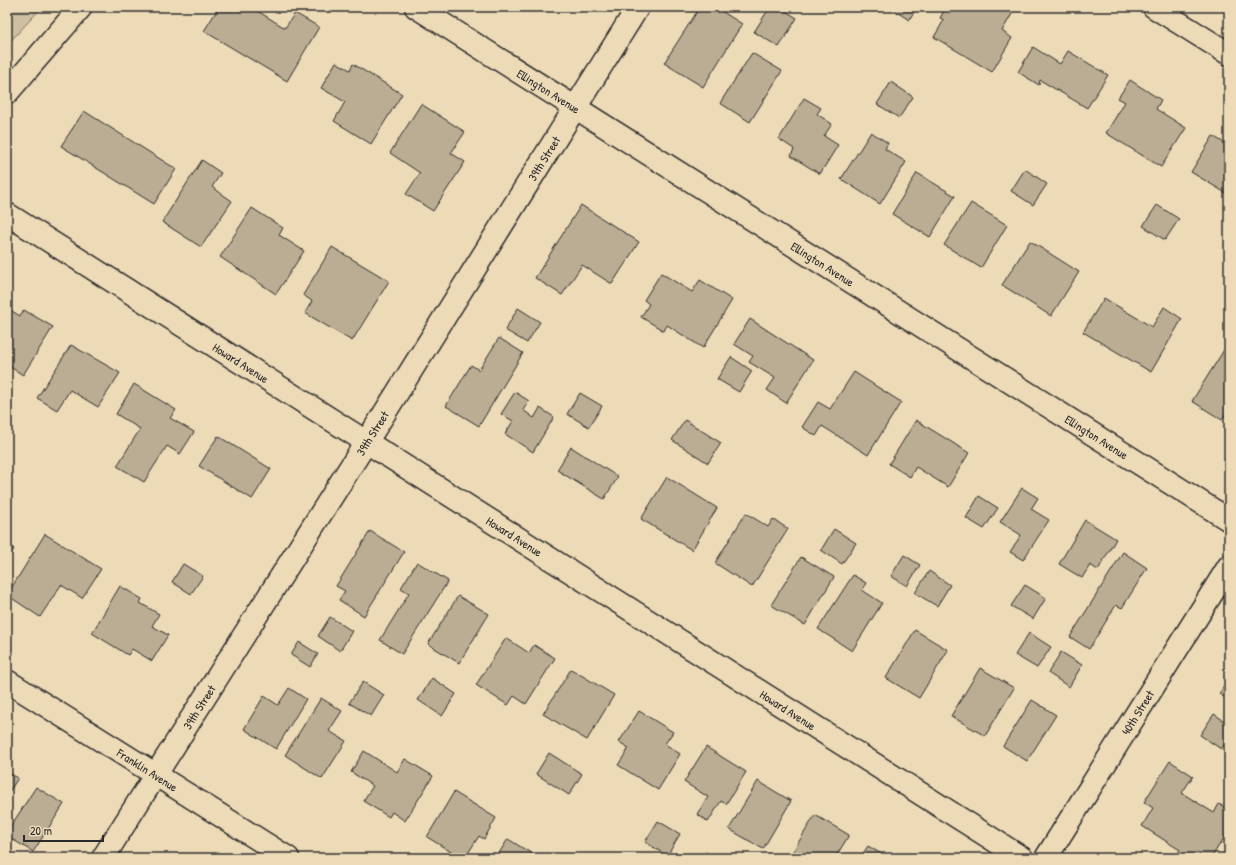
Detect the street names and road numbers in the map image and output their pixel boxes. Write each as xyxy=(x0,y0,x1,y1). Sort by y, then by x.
street label: Ellington Avenue xyxy=(514,64,584,117)
street label: 39th Street xyxy=(523,132,564,184)
street label: Ellington Avenue xyxy=(788,237,858,290)
street label: Howard Avenue xyxy=(210,338,272,387)
street label: 39th Street xyxy=(352,407,393,459)
street label: Ellington Avenue xyxy=(1062,410,1132,463)
street label: Howard Avenue xyxy=(483,512,546,560)
street label: 39th Street xyxy=(178,680,220,732)
street label: Howard Avenue xyxy=(757,685,820,734)
street label: 40th Street xyxy=(1117,686,1158,738)
street label: Franklin Avenue xyxy=(113,743,181,795)

